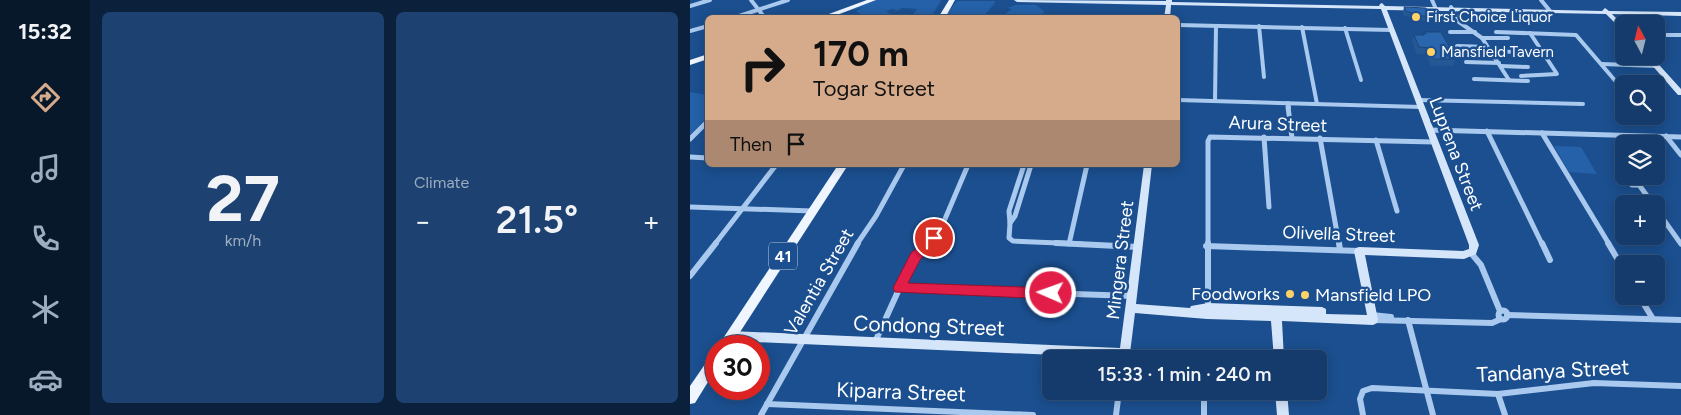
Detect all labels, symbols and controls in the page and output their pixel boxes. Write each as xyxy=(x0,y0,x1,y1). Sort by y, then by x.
place label: First Choice Liquor xyxy=(1426,8,1553,26)
marker: First Choice Liquor xyxy=(1410,11,1422,23)
north arrow xyxy=(1615,15,1665,65)
map controls xyxy=(1615,15,1665,305)
text: 15:32 xyxy=(18,18,72,45)
text: 170 m xyxy=(813,33,909,75)
icon: right xyxy=(730,35,795,100)
place label: Mansfield Tavern xyxy=(1441,43,1554,61)
marker: Mansfield Tavern xyxy=(1425,46,1437,58)
text: Togar Street xyxy=(813,75,935,102)
button: search xyxy=(1615,75,1665,125)
icon: directions xyxy=(28,80,63,115)
street label: Luprena Street xyxy=(1424,94,1488,214)
street label: Arura Street xyxy=(1228,111,1328,137)
icon: arrive xyxy=(782,130,810,158)
text: Then xyxy=(730,133,772,156)
button: layers xyxy=(1615,135,1665,185)
icon: music xyxy=(28,151,63,186)
text: 27 xyxy=(206,159,280,237)
text: Climate xyxy=(414,173,469,192)
button: + xyxy=(1615,195,1665,245)
text: 21.5° xyxy=(496,197,578,243)
street label: Mingera Street xyxy=(1102,199,1138,321)
text: − xyxy=(414,204,431,238)
text: + xyxy=(643,204,660,238)
pin xyxy=(913,217,955,259)
icon: phone xyxy=(28,221,63,256)
street label: Olivella Street xyxy=(1282,221,1396,247)
street label: Valentia Street xyxy=(780,224,859,339)
icon: arrive xyxy=(920,224,948,252)
text: km/h xyxy=(225,231,261,250)
road number: 41 xyxy=(769,242,797,270)
button: − xyxy=(1615,255,1665,305)
position arrow xyxy=(1024,266,1076,318)
place label: Foodworks xyxy=(1191,283,1280,305)
place label: Mansfield LPO xyxy=(1315,284,1431,306)
marker: Foodworks xyxy=(1284,288,1296,300)
marker: Mansfield LPO xyxy=(1299,289,1311,301)
icon: climate xyxy=(28,292,63,327)
street label: Condong Street xyxy=(853,310,1005,341)
speed limit sign: 30 xyxy=(705,335,770,400)
street label: Tandanya Street xyxy=(1476,354,1630,387)
icon: car xyxy=(28,362,63,397)
text: 15:33 · 1 min · 240 m xyxy=(1098,363,1271,386)
street label: Kiparra Street xyxy=(836,377,966,406)

